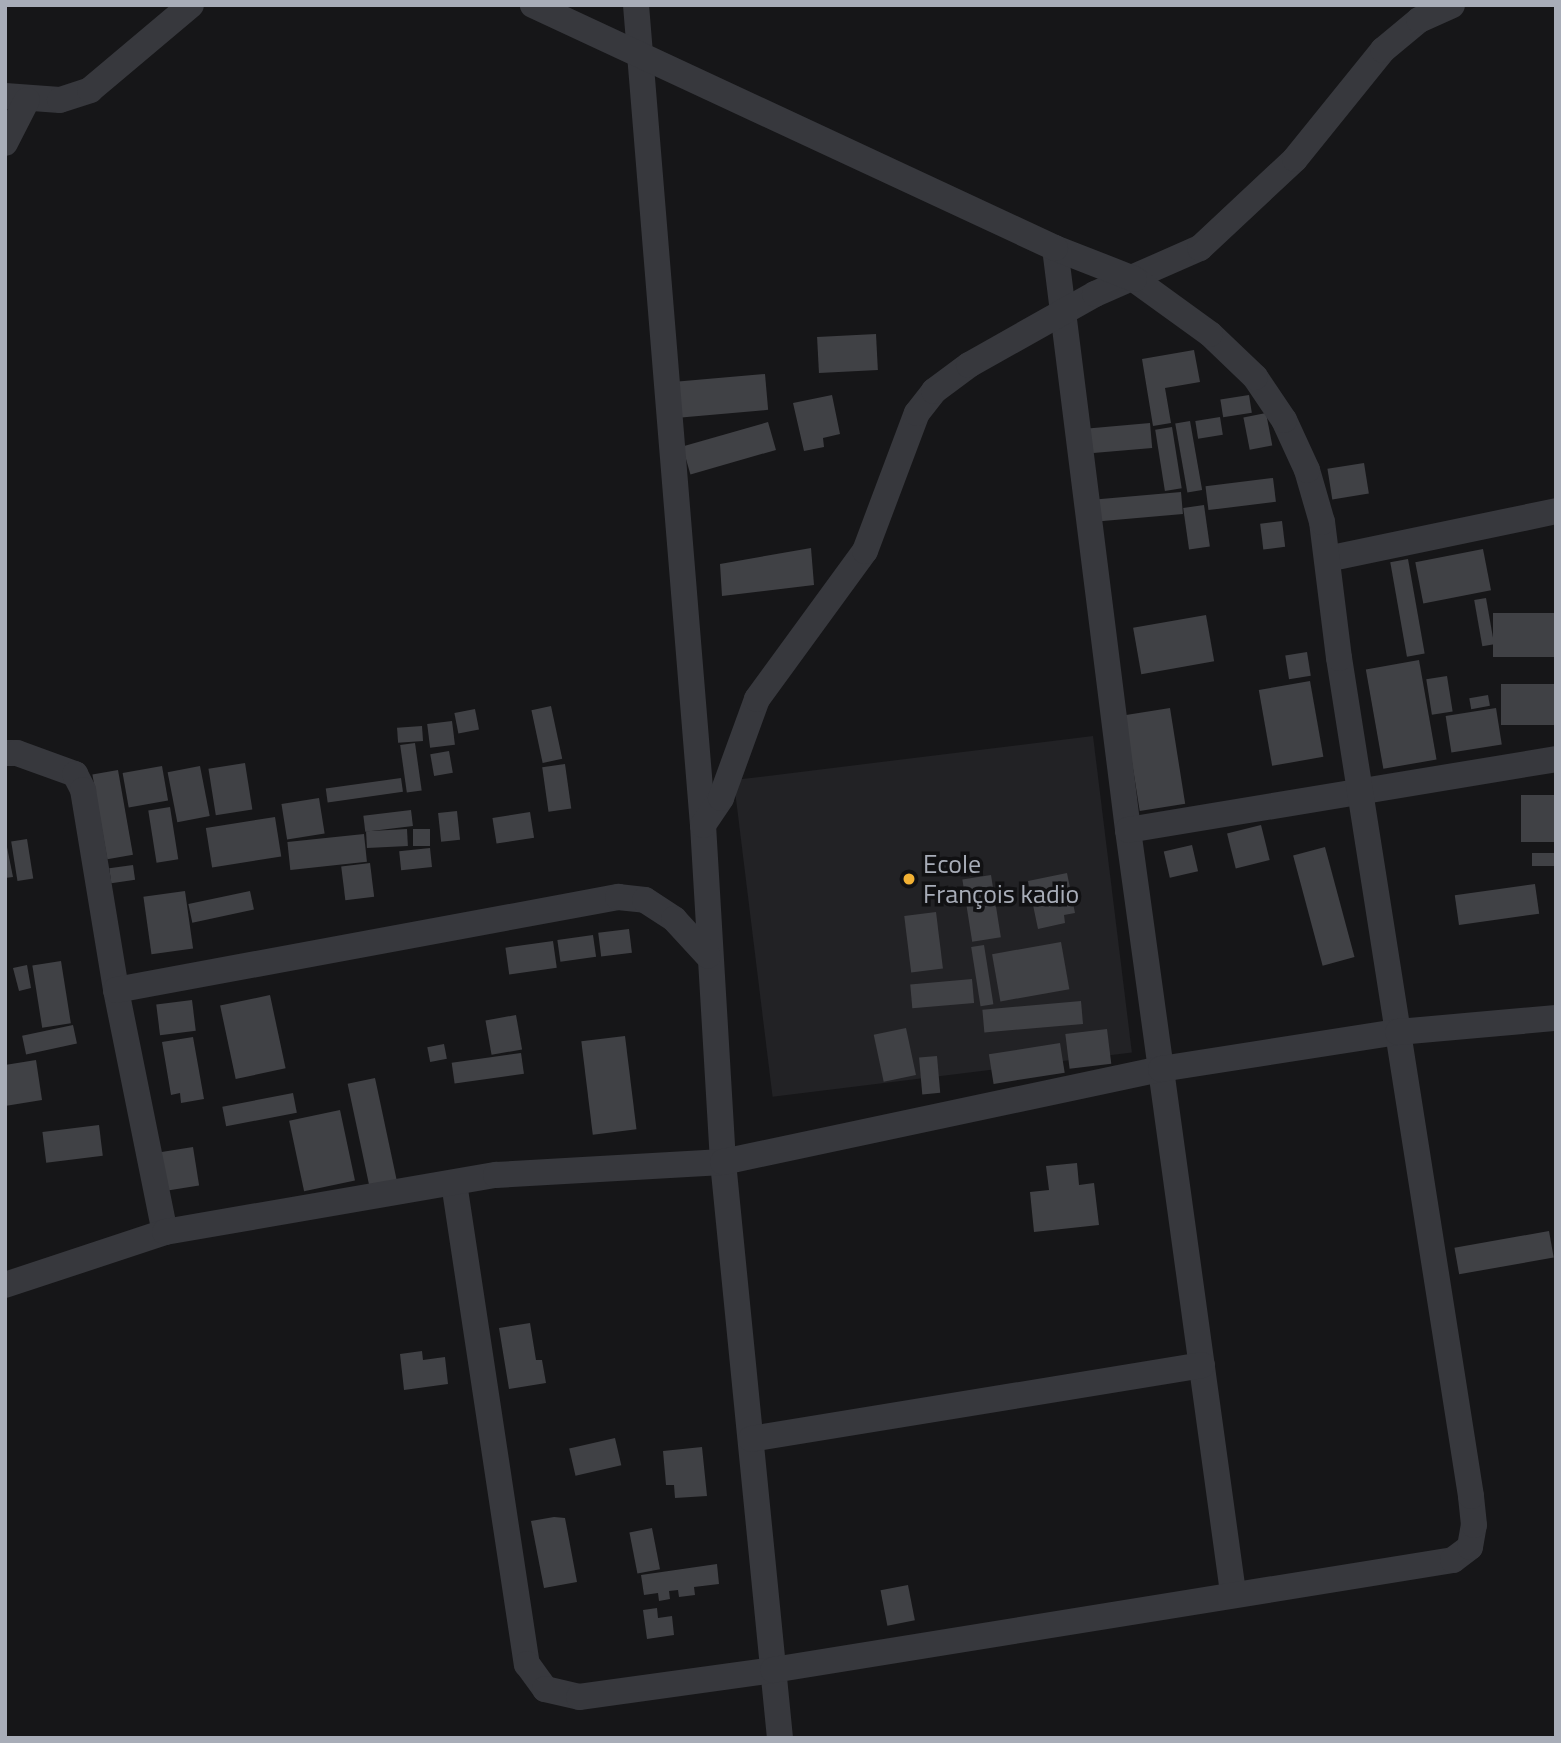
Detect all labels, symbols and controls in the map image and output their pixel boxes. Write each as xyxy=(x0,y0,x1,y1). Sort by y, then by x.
place label: Ecole François kadio xyxy=(923,848,1079,910)
marker: Ecole François kadio xyxy=(901,871,917,887)

